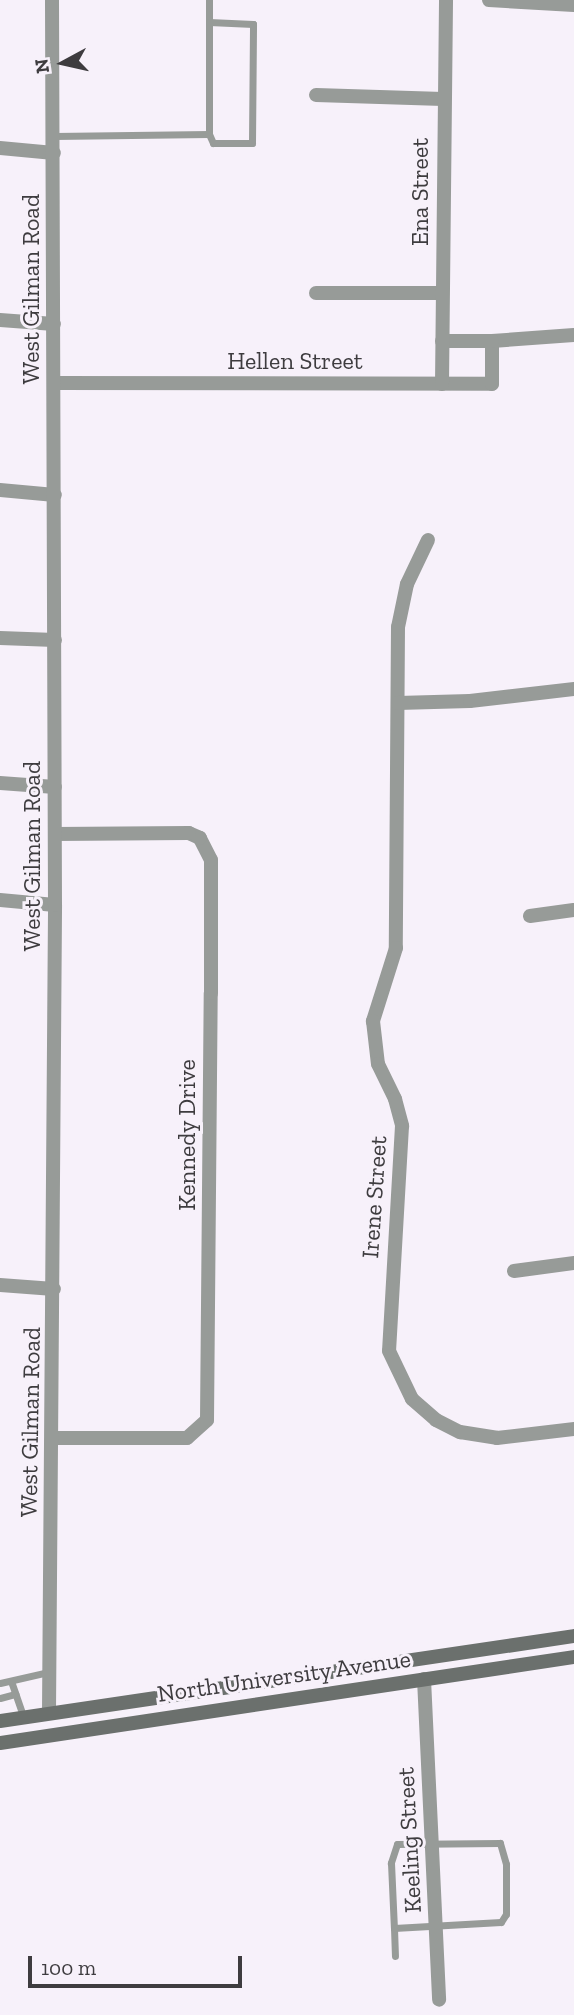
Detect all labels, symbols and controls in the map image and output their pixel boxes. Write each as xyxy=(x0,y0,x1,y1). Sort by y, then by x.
north arrow xyxy=(28,28,98,98)
text: N xyxy=(29,57,54,75)
street label: Ena Street xyxy=(406,138,434,246)
street label: West Gilman Road xyxy=(17,194,45,384)
street label: Hellen Street xyxy=(227,347,363,375)
street label: West Gilman Road xyxy=(18,761,46,951)
street label: Kennedy Drive xyxy=(173,1059,201,1211)
street label: Irene Street xyxy=(355,1135,393,1259)
street label: West Gilman Road xyxy=(14,1327,46,1517)
street label: North University Avenue xyxy=(155,1644,413,1708)
street label: Keeling Street xyxy=(391,1766,427,1914)
scale bar xyxy=(32,1941,245,1985)
text: 100 m xyxy=(41,1955,96,1980)

